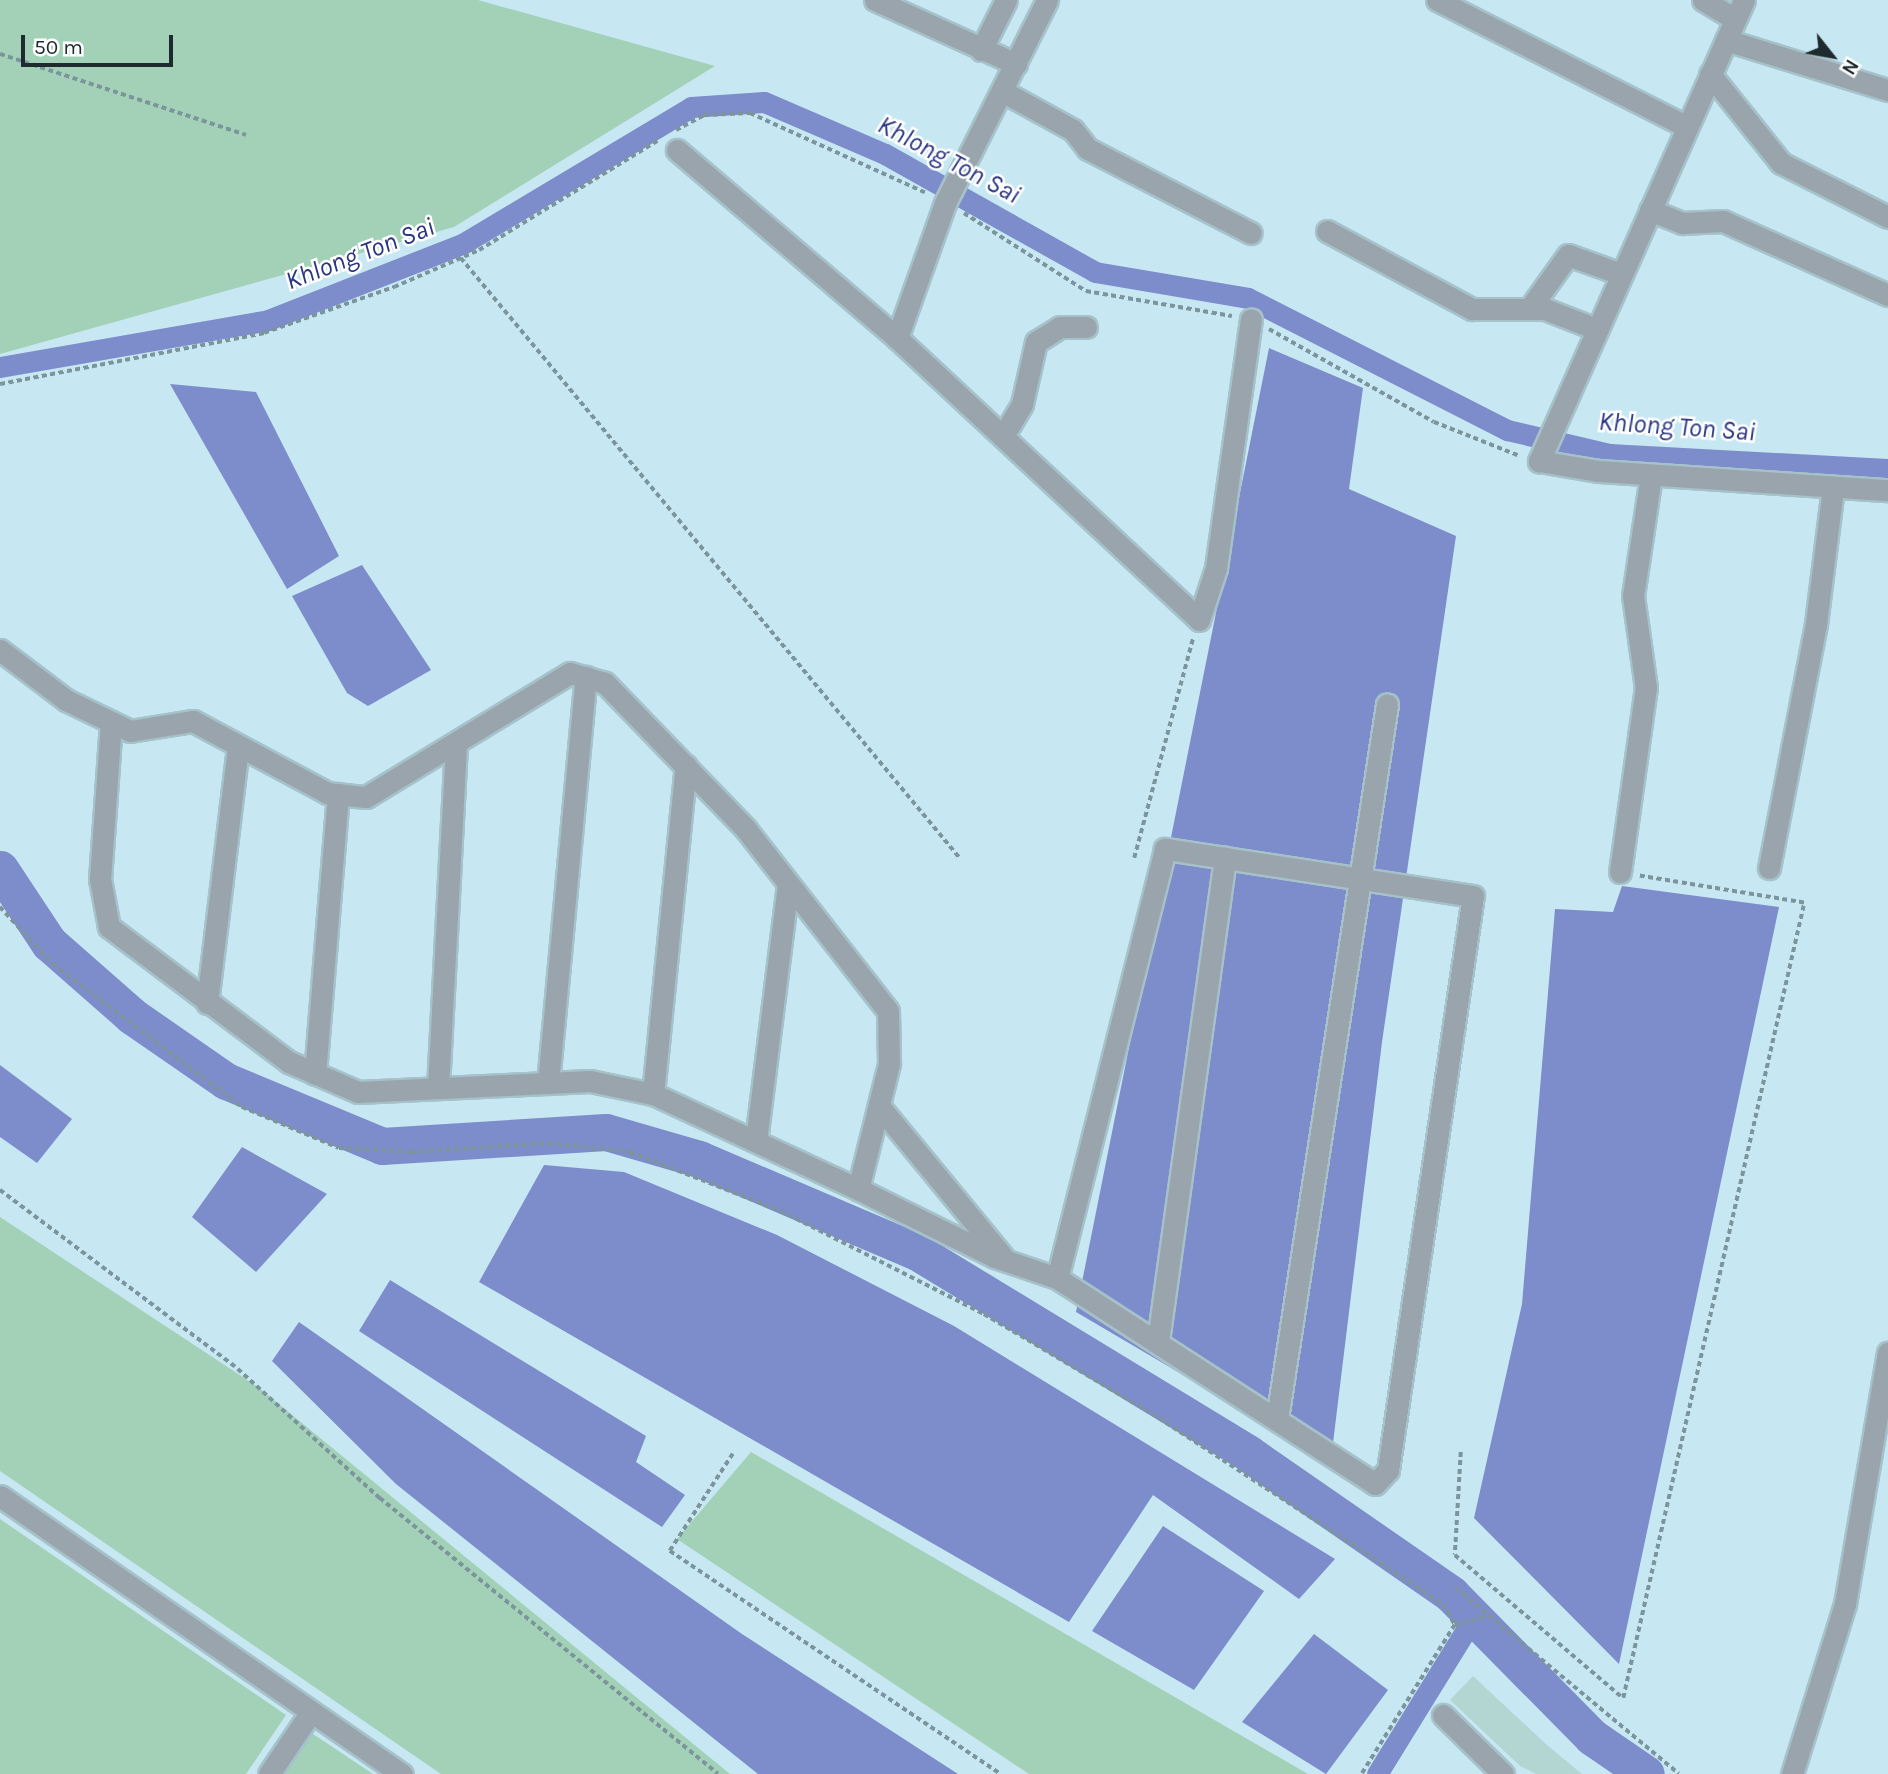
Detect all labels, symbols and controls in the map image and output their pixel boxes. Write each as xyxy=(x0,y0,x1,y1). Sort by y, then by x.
scale bar xyxy=(24,21,177,65)
north arrow xyxy=(1797,21,1867,91)
text: 50 m xyxy=(34,35,83,59)
text: N xyxy=(1837,55,1863,78)
water label: Khlong Ton Sai xyxy=(872,109,1026,211)
water label: Khlong Ton Sai xyxy=(281,211,439,297)
water label: Khlong Ton Sai xyxy=(1598,406,1756,448)

